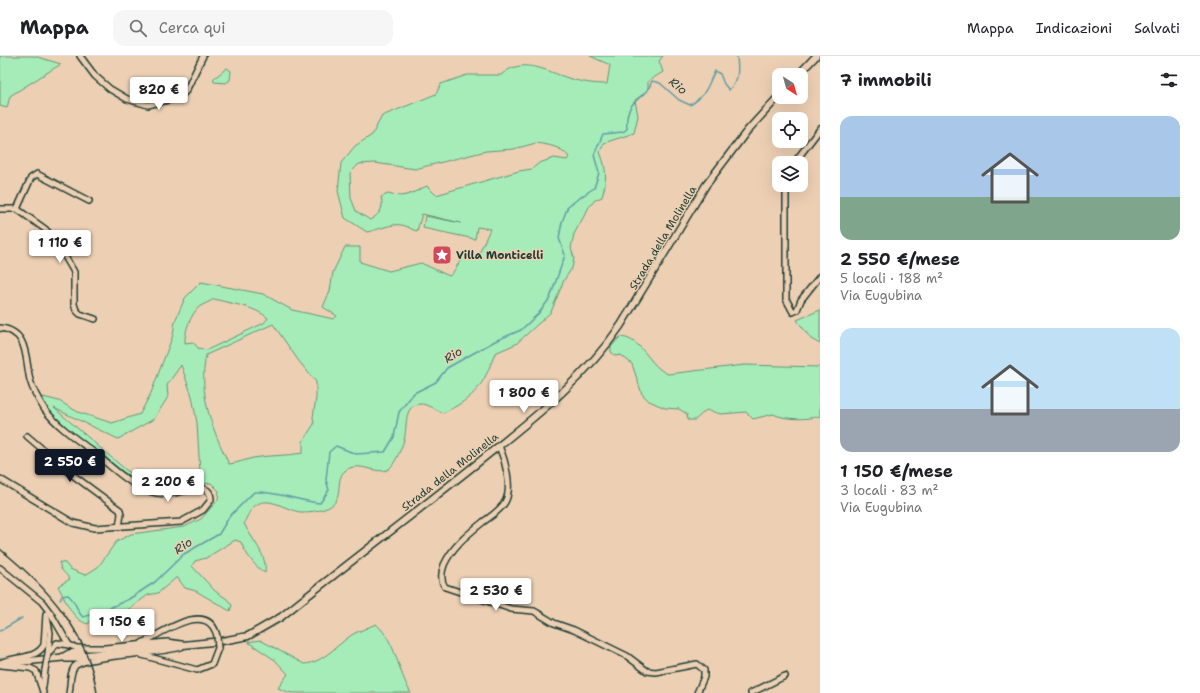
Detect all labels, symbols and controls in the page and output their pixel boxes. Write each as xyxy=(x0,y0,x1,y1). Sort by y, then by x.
search box xyxy=(113,10,393,46)
text: Mappa xyxy=(20,15,89,40)
icon: search xyxy=(127,17,149,39)
text: Cerca qui xyxy=(159,18,225,38)
text: Mappa xyxy=(967,19,1014,37)
text: Indicazioni xyxy=(1036,19,1112,37)
text: Salvati xyxy=(1134,19,1180,37)
north arrow xyxy=(772,68,808,104)
map controls xyxy=(772,68,808,192)
text: 7 immobili xyxy=(840,69,932,91)
icon: filters xyxy=(1158,69,1180,91)
water label: Rio xyxy=(666,74,690,98)
pin: 820 € xyxy=(131,77,187,111)
text: 820 € xyxy=(139,81,179,98)
button: locate xyxy=(772,112,808,148)
icon: home xyxy=(974,142,1046,214)
button: layers xyxy=(772,156,808,192)
street label: Strada della Molinella xyxy=(626,183,700,293)
pin: 1 110 € xyxy=(23,230,97,264)
text: 1 110 € xyxy=(38,234,82,251)
place icon: Villa Monticelli xyxy=(431,244,453,266)
place label: Villa Monticelli xyxy=(456,248,543,263)
text: 2 550 €/mese xyxy=(840,248,960,270)
text: 5 locali · 188 m² xyxy=(840,270,943,287)
text: Via Eugubina xyxy=(840,287,922,304)
water label: Rio xyxy=(441,343,465,367)
icon: home xyxy=(974,354,1046,426)
pin: 1 800 € xyxy=(487,380,561,414)
text: 1 800 € xyxy=(498,384,550,401)
street label: Strada della Molinella xyxy=(398,429,502,515)
pin: 2 550 € xyxy=(33,449,107,483)
text: 2 550 € xyxy=(44,453,96,470)
text: 1 150 €/mese xyxy=(840,460,953,482)
pin: 2 200 € xyxy=(131,469,205,503)
text: 2 200 € xyxy=(141,473,195,490)
text: 3 locali · 83 m² xyxy=(840,482,939,499)
text: Via Eugubina xyxy=(840,499,922,516)
water label: Rio xyxy=(171,534,195,558)
pin: 2 530 € xyxy=(459,578,533,612)
text: 2 530 € xyxy=(469,582,523,599)
pin: 1 150 € xyxy=(85,609,159,643)
text: 1 150 € xyxy=(98,613,146,630)

